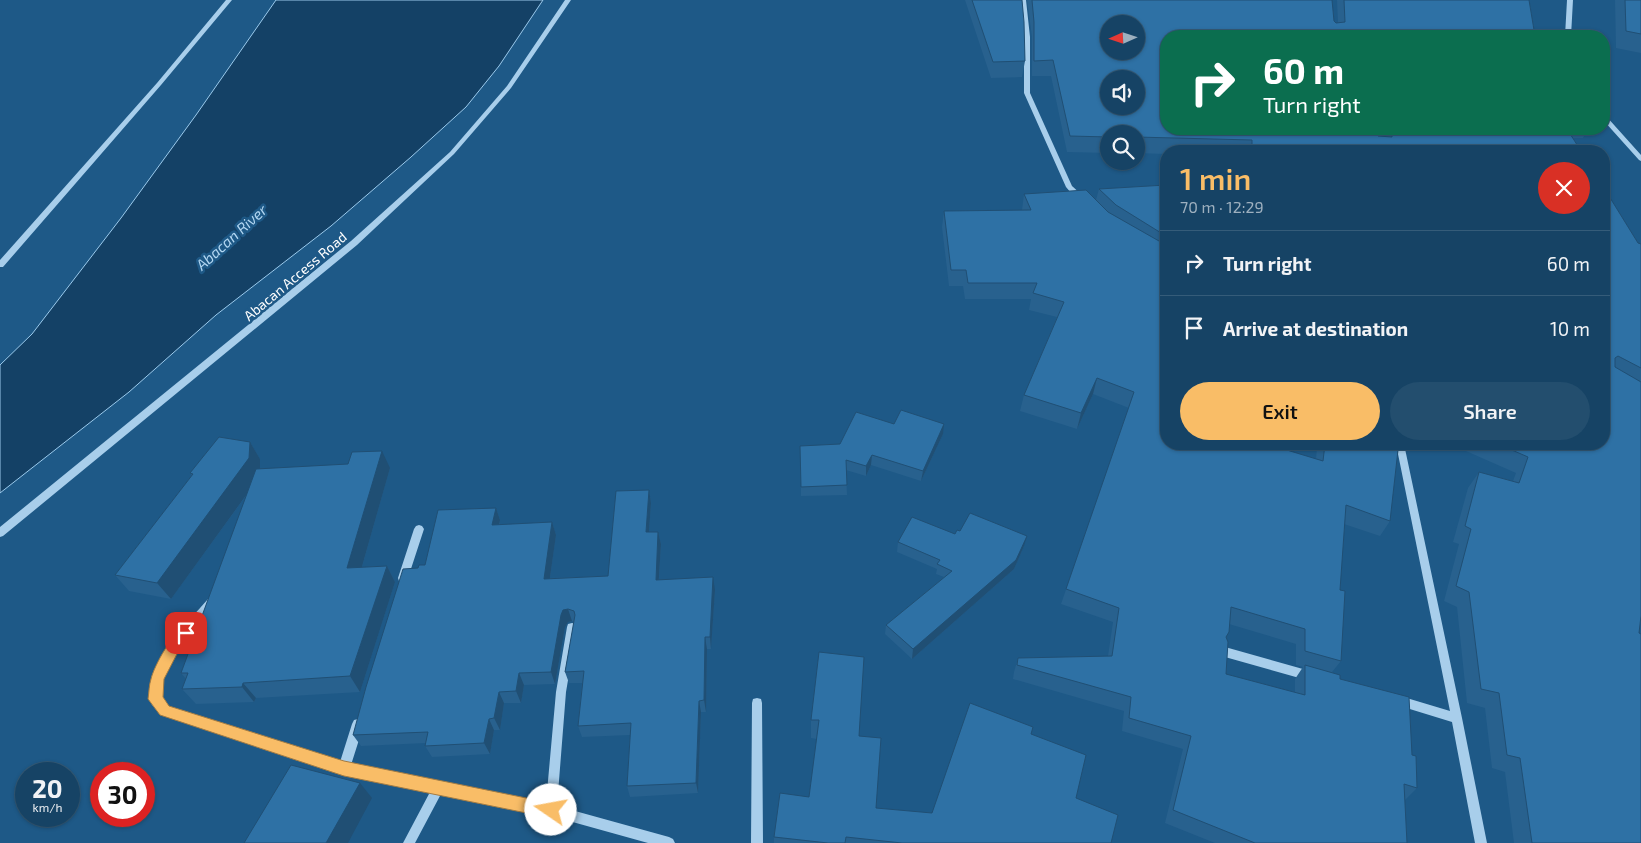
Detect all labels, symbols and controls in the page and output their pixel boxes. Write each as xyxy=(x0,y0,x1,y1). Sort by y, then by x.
north arrow xyxy=(1100,15,1145,60)
map controls xyxy=(1100,15,1145,170)
text: 60 m xyxy=(1263,49,1344,91)
icon: right xyxy=(1180,50,1245,115)
button: sound xyxy=(1100,70,1145,115)
text: Turn right xyxy=(1263,91,1361,117)
button: search xyxy=(1100,125,1145,170)
text: 1 min xyxy=(1180,160,1251,196)
button: close xyxy=(1538,162,1590,214)
text: 70 m · 12:29 xyxy=(1180,197,1264,216)
water label: Abacan River xyxy=(191,200,271,274)
street label: Abacan Access Road xyxy=(240,228,350,324)
icon: right xyxy=(1180,249,1208,277)
text: Turn right xyxy=(1223,252,1311,275)
text: 60 m xyxy=(1547,252,1590,275)
icon: arrive xyxy=(1180,314,1208,342)
text: Arrive at destination xyxy=(1223,317,1408,340)
text: 10 m xyxy=(1550,317,1590,340)
button: Exit xyxy=(1180,382,1380,440)
button: Share xyxy=(1390,382,1590,440)
pin xyxy=(165,612,207,654)
icon: arrive xyxy=(172,619,200,647)
speed limit sign: 30 xyxy=(90,762,155,827)
text: 20 xyxy=(32,773,63,803)
position arrow xyxy=(524,783,576,835)
text: km/h xyxy=(33,800,62,814)

